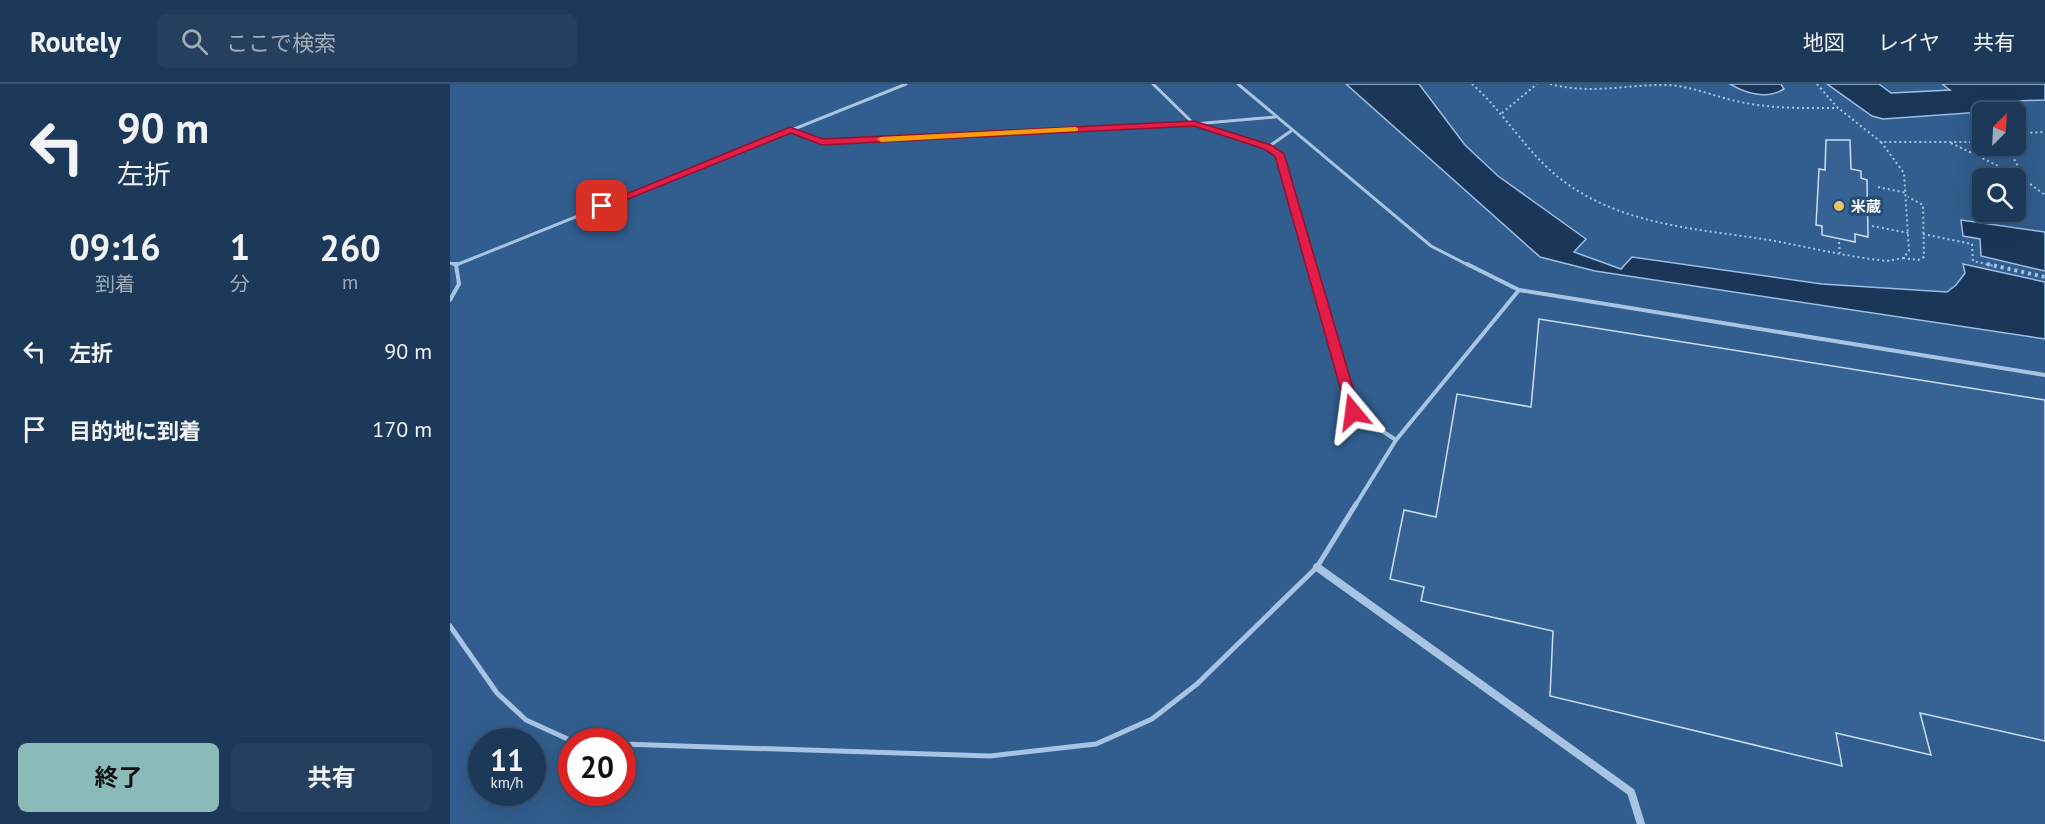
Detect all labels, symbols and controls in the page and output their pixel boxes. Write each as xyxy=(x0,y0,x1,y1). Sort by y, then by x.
search box xyxy=(157,14,577,68)
text: Routely xyxy=(30,23,121,60)
icon: search xyxy=(178,25,211,58)
text: ここで検索 xyxy=(226,29,336,57)
text: 地図 xyxy=(1803,29,1845,56)
text: レイヤ xyxy=(1878,29,1940,56)
text: 共有 xyxy=(1973,29,2015,56)
text: 90 m xyxy=(117,100,209,155)
north arrow xyxy=(1972,102,2026,156)
map controls xyxy=(1972,102,2026,222)
icon: left xyxy=(18,108,96,186)
text: 左折 xyxy=(117,157,171,191)
button: search xyxy=(1972,168,2026,222)
pin xyxy=(576,180,627,231)
icon: arrive xyxy=(585,189,618,222)
place label: 米蔵 xyxy=(1851,197,1881,216)
marker: 米蔵 xyxy=(1832,199,1846,213)
text: 09:16 xyxy=(69,223,161,270)
text: 1 xyxy=(230,223,250,270)
text: 260 xyxy=(319,224,381,271)
text: m xyxy=(342,269,358,295)
text: 到着 xyxy=(95,271,135,297)
text: 分 xyxy=(230,271,250,297)
icon: left xyxy=(18,335,51,368)
text: 90 m xyxy=(384,337,432,365)
text: 左折 xyxy=(69,339,113,367)
position arrow xyxy=(1321,380,1385,444)
icon: arrive xyxy=(18,413,51,446)
text: 170 m xyxy=(372,415,432,443)
text: 目的地に到着 xyxy=(69,417,201,445)
speed limit sign: 20 xyxy=(558,728,636,806)
text: 11 xyxy=(490,740,524,779)
button: 終了 xyxy=(18,743,219,812)
button: 共有 xyxy=(231,743,432,812)
text: km/h xyxy=(491,773,523,792)

